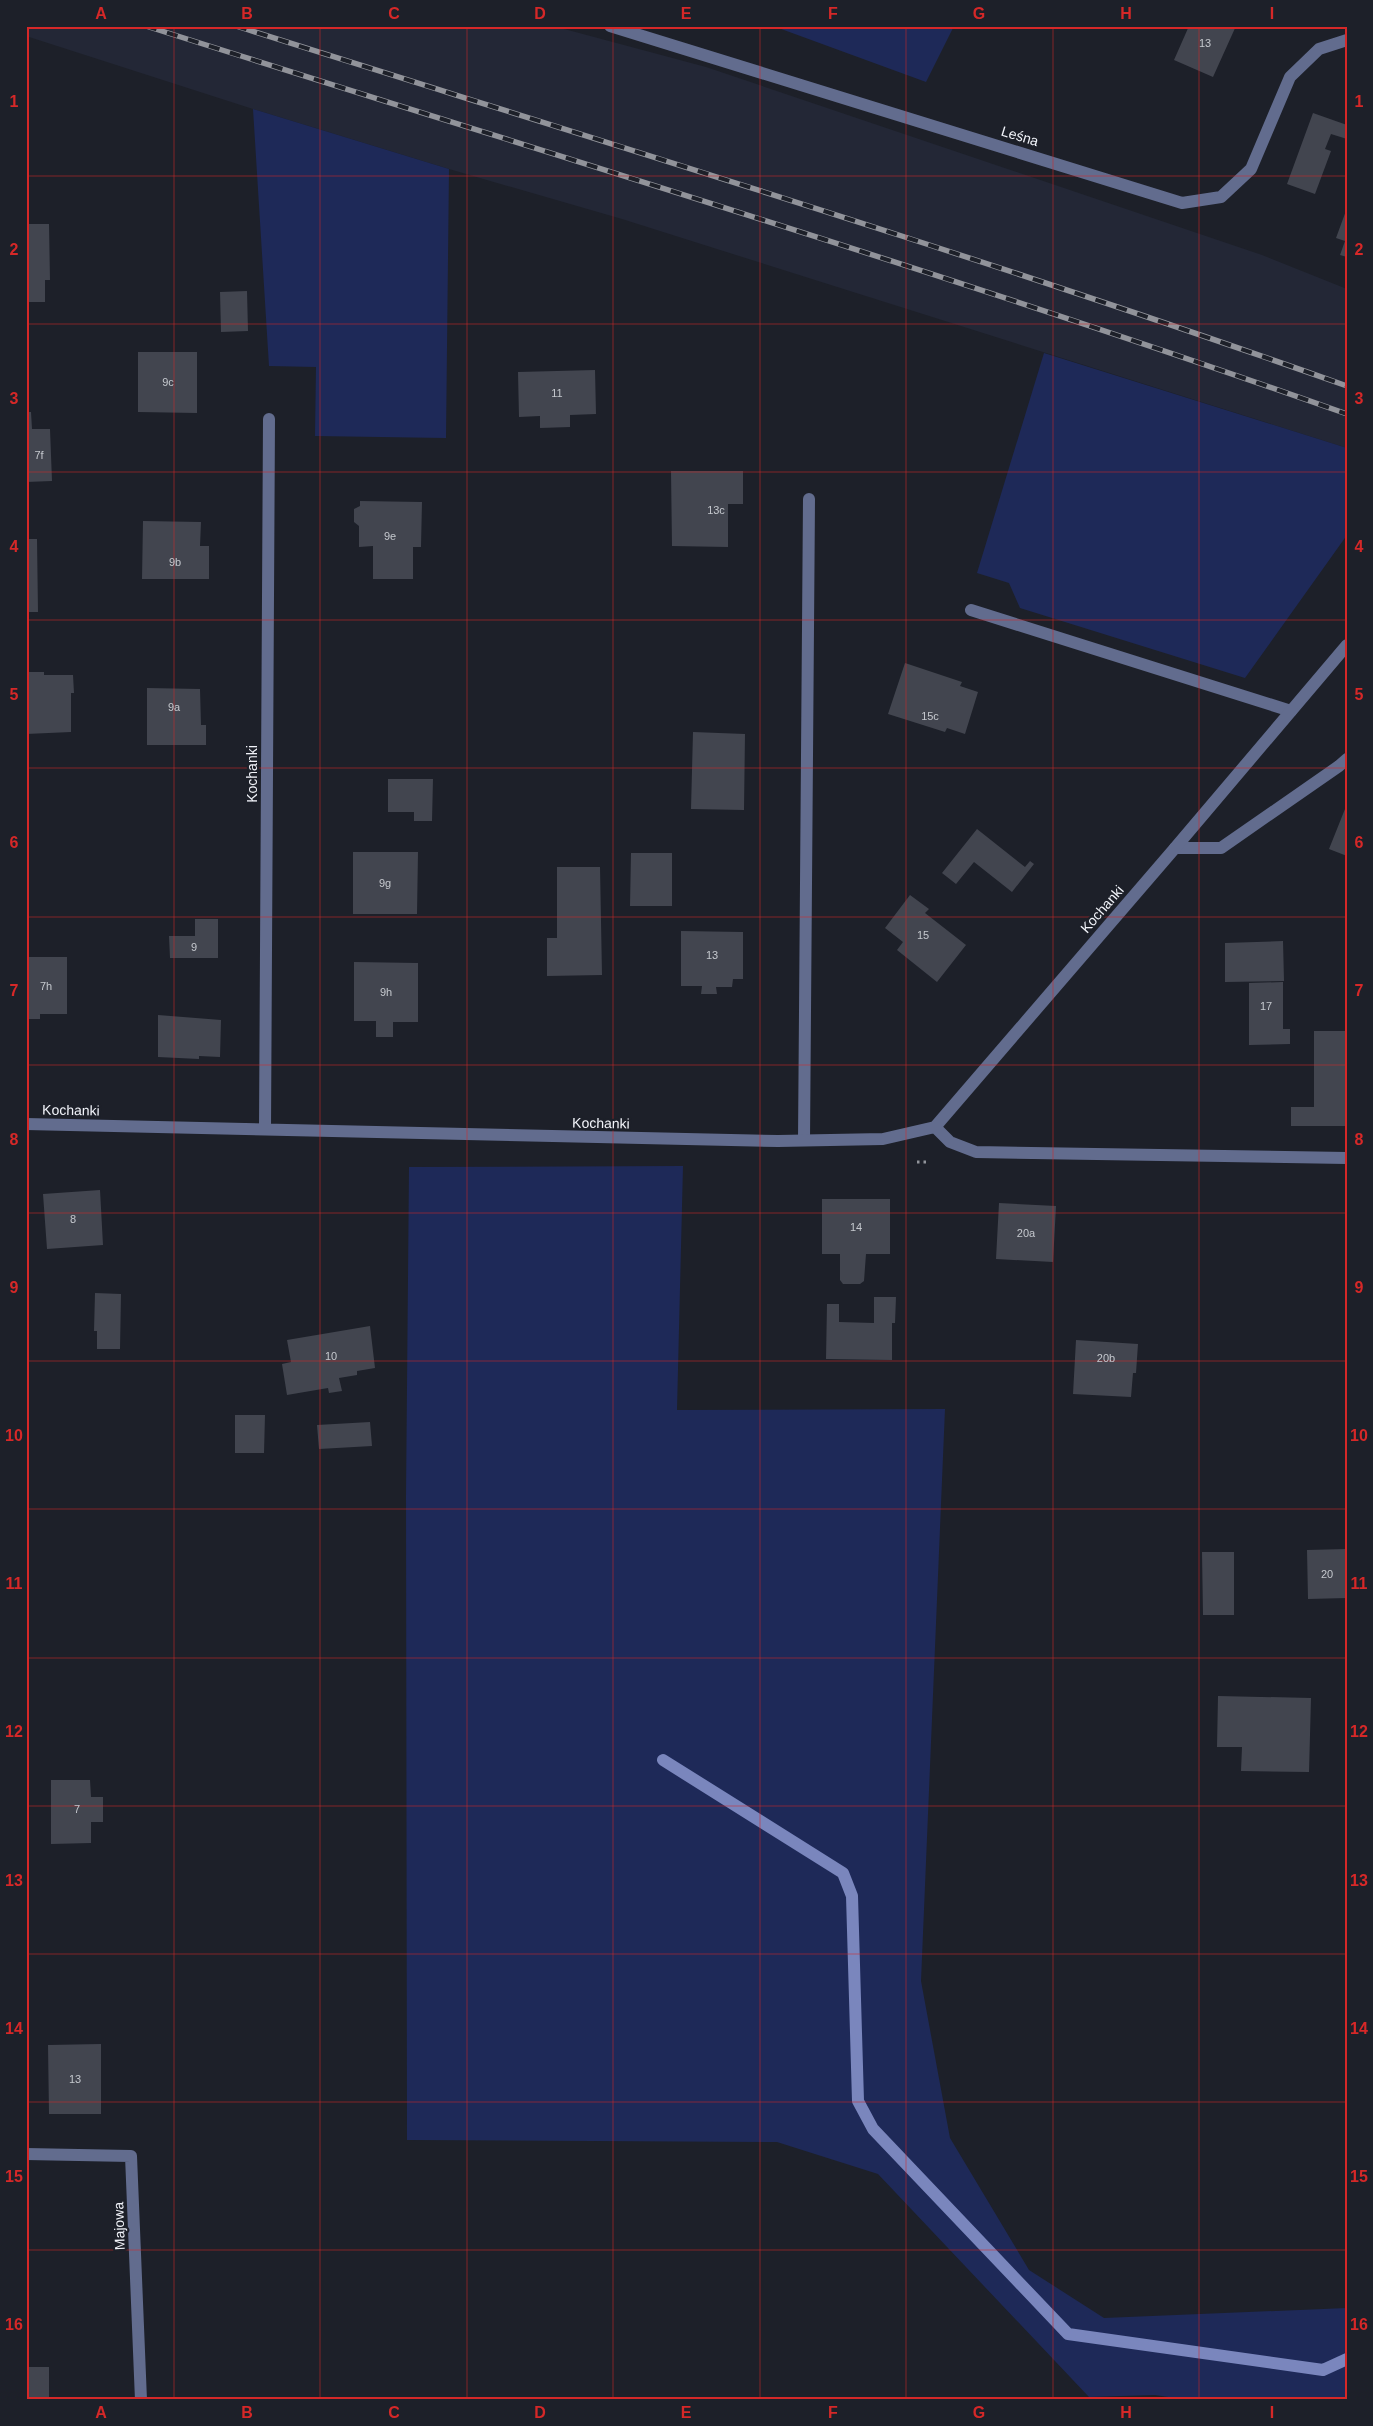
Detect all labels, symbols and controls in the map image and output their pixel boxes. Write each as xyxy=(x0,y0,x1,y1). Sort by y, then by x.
text: A xyxy=(95,5,107,22)
text: B xyxy=(241,5,253,22)
text: C xyxy=(388,5,400,22)
text: D xyxy=(534,5,546,22)
text: E xyxy=(681,5,692,22)
text: F xyxy=(828,5,838,22)
text: G xyxy=(973,5,985,22)
text: H xyxy=(1120,5,1132,22)
text: I xyxy=(1270,5,1274,22)
house number: 13 xyxy=(1199,37,1211,49)
text: 1 xyxy=(10,93,19,110)
text: 1 xyxy=(1355,93,1364,110)
street label: Leśna xyxy=(999,123,1041,149)
text: 2 xyxy=(10,241,19,258)
text: 2 xyxy=(1355,241,1364,258)
house number: 9c xyxy=(162,376,174,388)
house number: 11 xyxy=(551,387,563,399)
text: 3 xyxy=(10,390,19,407)
text: 3 xyxy=(1355,390,1364,407)
house number: 7f xyxy=(34,449,45,461)
house number: 13c xyxy=(707,504,725,516)
house number: 9e xyxy=(384,530,396,542)
text: 4 xyxy=(10,538,19,555)
text: 4 xyxy=(1355,538,1364,555)
house number: 9b xyxy=(169,556,181,568)
text: 5 xyxy=(10,686,19,703)
text: 5 xyxy=(1355,686,1364,703)
house number: 9a xyxy=(168,701,181,713)
house number: 15c xyxy=(921,710,939,722)
street label: Kochanki xyxy=(244,745,260,803)
text: 6 xyxy=(10,834,19,851)
text: 6 xyxy=(1355,834,1364,851)
house number: 9g xyxy=(379,877,391,889)
street label: Kochanki xyxy=(1077,882,1127,936)
house number: 15 xyxy=(917,929,929,941)
house number: 9 xyxy=(191,941,197,953)
house number: 13 xyxy=(706,949,718,961)
house number: 7h xyxy=(40,980,52,992)
text: 7 xyxy=(10,982,19,999)
text: 7 xyxy=(1355,982,1364,999)
house number: 9h xyxy=(380,986,392,998)
house number: 17 xyxy=(1260,1000,1272,1012)
street label: Kochanki xyxy=(42,1101,100,1119)
street label: Kochanki xyxy=(572,1114,630,1132)
text: 8 xyxy=(10,1131,19,1148)
text: 8 xyxy=(1355,1131,1364,1148)
house number: 8 xyxy=(70,1213,76,1225)
house number: 14 xyxy=(850,1221,862,1233)
house number: 20a xyxy=(1017,1227,1036,1239)
text: 9 xyxy=(10,1279,19,1296)
text: 9 xyxy=(1355,1279,1364,1296)
house number: 10 xyxy=(325,1350,337,1362)
house number: 20b xyxy=(1097,1352,1115,1364)
text: 10 xyxy=(5,1427,23,1444)
text: 10 xyxy=(1350,1427,1368,1444)
house number: 20 xyxy=(1321,1568,1333,1580)
text: 11 xyxy=(6,1575,23,1592)
text: 11 xyxy=(1351,1575,1368,1592)
text: 12 xyxy=(5,1723,23,1740)
text: 12 xyxy=(1350,1723,1368,1740)
house number: 7 xyxy=(74,1803,80,1815)
text: 13 xyxy=(5,1872,23,1889)
text: 13 xyxy=(1350,1872,1368,1889)
text: 14 xyxy=(5,2020,23,2037)
text: 14 xyxy=(1350,2020,1368,2037)
house number: 13 xyxy=(69,2073,81,2085)
text: 15 xyxy=(5,2168,23,2185)
text: 15 xyxy=(1350,2168,1368,2185)
street label: Majowa xyxy=(110,2201,128,2250)
text: 16 xyxy=(5,2316,23,2333)
text: 16 xyxy=(1350,2316,1368,2333)
text: A xyxy=(95,2404,107,2421)
text: B xyxy=(241,2404,253,2421)
text: C xyxy=(388,2404,400,2421)
text: D xyxy=(534,2404,546,2421)
text: E xyxy=(681,2404,692,2421)
text: F xyxy=(828,2404,838,2421)
text: G xyxy=(973,2404,985,2421)
text: H xyxy=(1120,2404,1132,2421)
text: I xyxy=(1270,2404,1274,2421)

